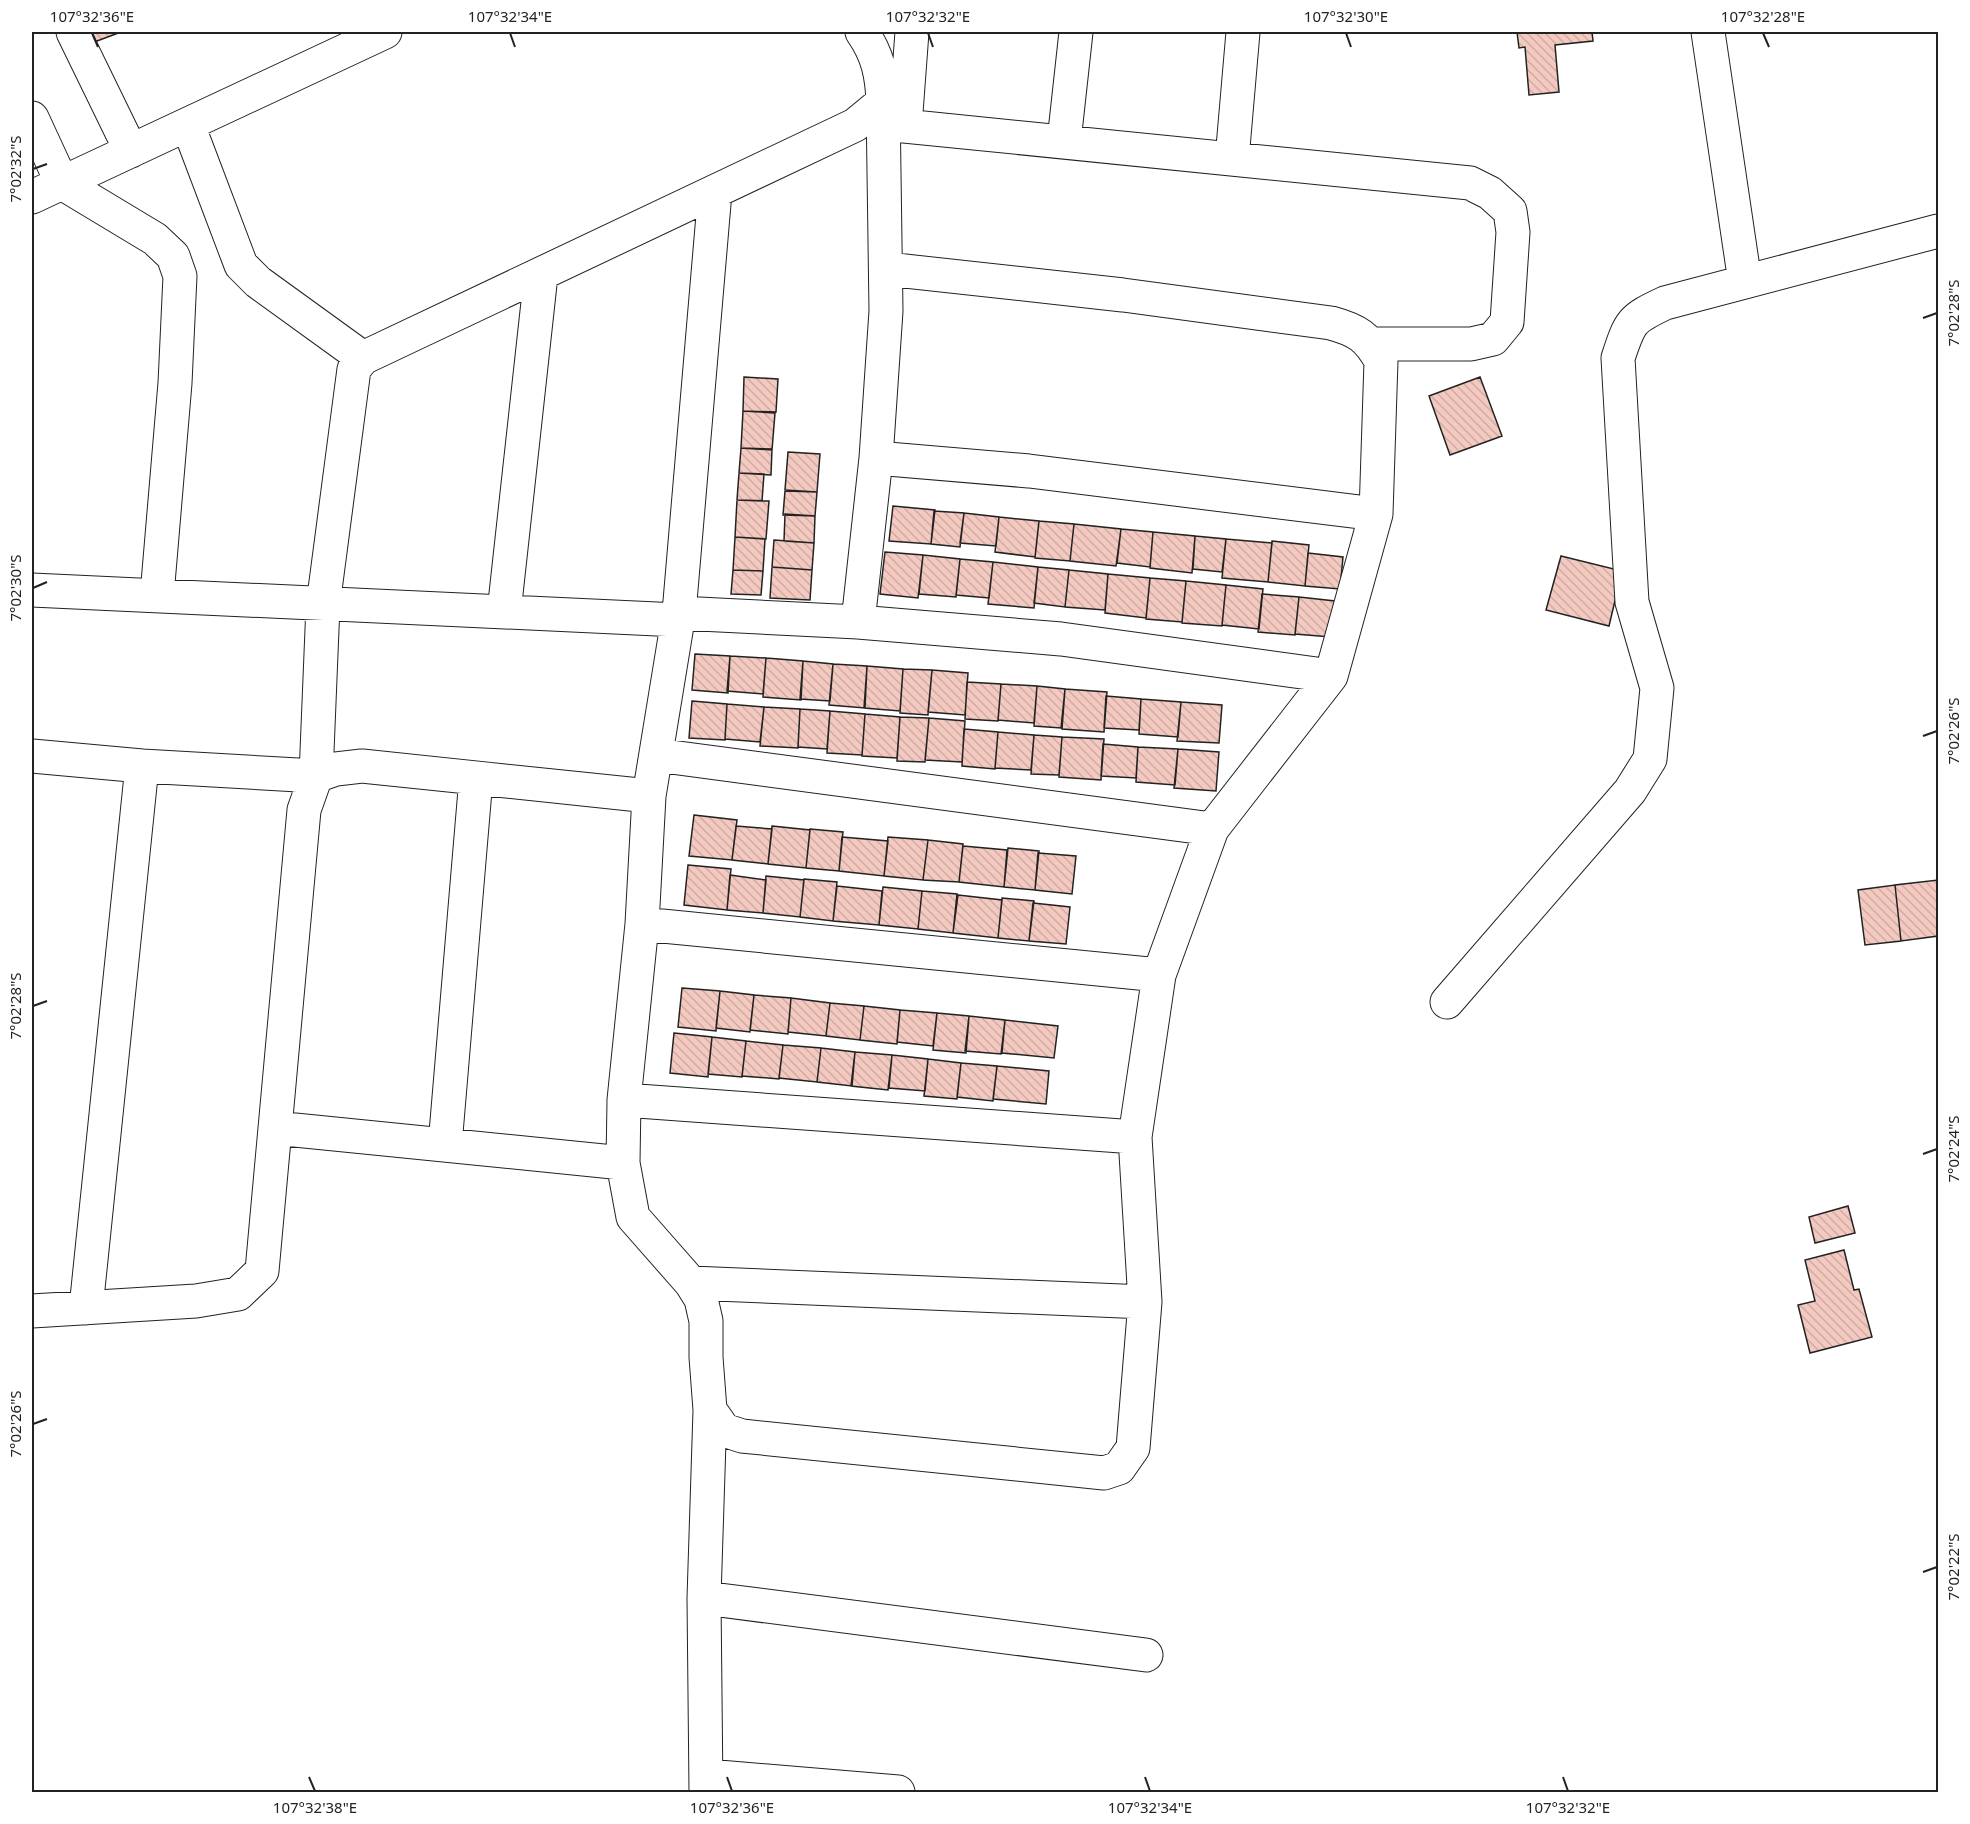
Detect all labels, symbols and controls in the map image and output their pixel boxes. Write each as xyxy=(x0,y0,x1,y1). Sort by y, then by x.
text: 107°32'36"E xyxy=(50,6,134,26)
text: 107°32'34"E xyxy=(468,6,552,26)
text: 107°32'32"E xyxy=(886,6,970,26)
text: 107°32'30"E xyxy=(1304,6,1388,26)
text: 107°32'28"E xyxy=(1721,6,1805,26)
text: 7°02'32"S xyxy=(5,135,25,203)
text: 7°02'28"S xyxy=(1943,279,1963,347)
text: 7°02'30"S xyxy=(5,554,25,622)
text: 7°02'26"S xyxy=(1943,697,1963,765)
text: 7°02'28"S xyxy=(5,972,25,1040)
text: 7°02'24"S xyxy=(1943,1115,1963,1183)
text: 7°02'26"S xyxy=(5,1390,25,1458)
text: 7°02'22"S xyxy=(1943,1533,1963,1601)
text: 107°32'38"E xyxy=(273,1797,357,1817)
text: 107°32'36"E xyxy=(690,1797,774,1817)
text: 107°32'34"E xyxy=(1108,1797,1192,1817)
text: 107°32'32"E xyxy=(1526,1797,1610,1817)

